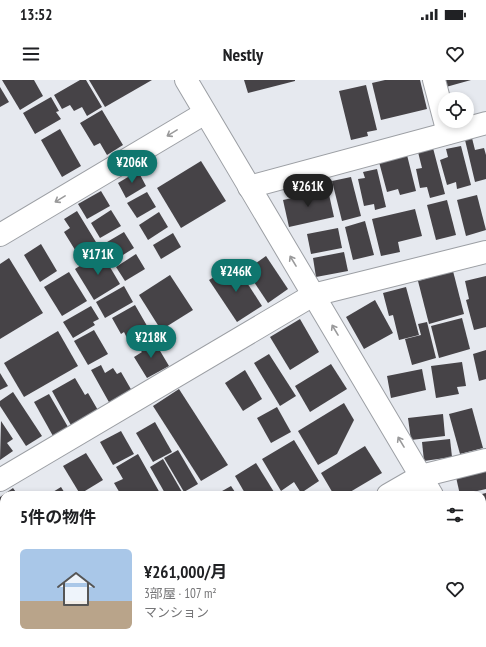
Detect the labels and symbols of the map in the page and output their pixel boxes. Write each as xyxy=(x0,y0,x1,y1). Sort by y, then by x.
one-way arrow xyxy=(167,129,178,137)
pin: ¥206K xyxy=(104,150,160,184)
pin: ¥261K xyxy=(280,174,336,208)
one-way arrow xyxy=(54,196,66,204)
pin: ¥171K xyxy=(70,242,126,276)
one-way arrow xyxy=(289,255,297,267)
pin: ¥246K xyxy=(208,259,264,293)
pin: ¥218K xyxy=(123,325,179,359)
one-way arrow xyxy=(330,325,338,337)
one-way arrow xyxy=(396,436,404,448)

